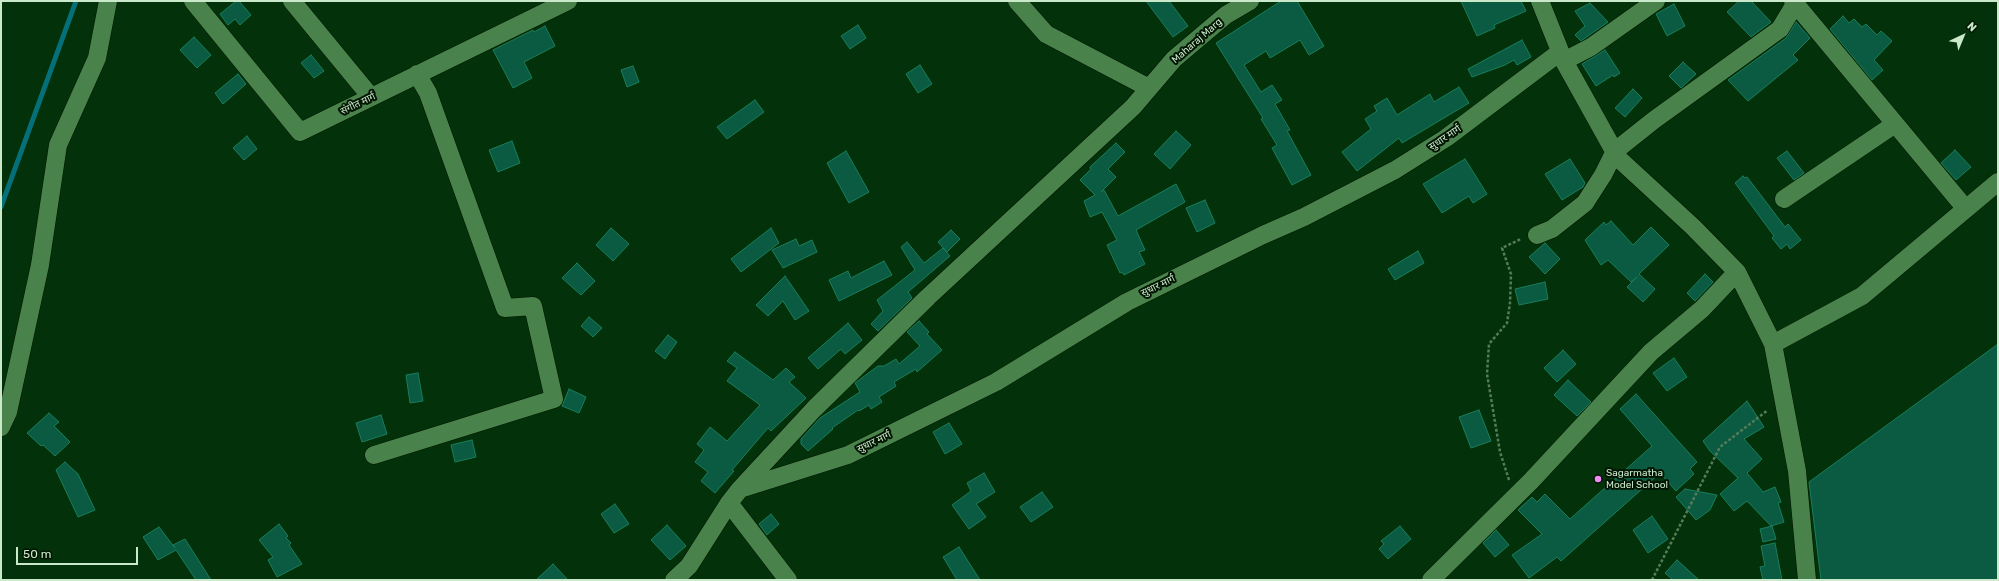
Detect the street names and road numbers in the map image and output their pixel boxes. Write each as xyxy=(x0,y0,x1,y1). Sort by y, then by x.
street label: Maharaj Marg xyxy=(1169,16,1225,66)
street label: संगीत मार्ग xyxy=(339,90,377,118)
street label: सुधार मार्ग xyxy=(1427,123,1463,153)
street label: सुधार मार्ग xyxy=(1139,273,1177,299)
street label: सुधार मार्ग xyxy=(855,429,893,455)

